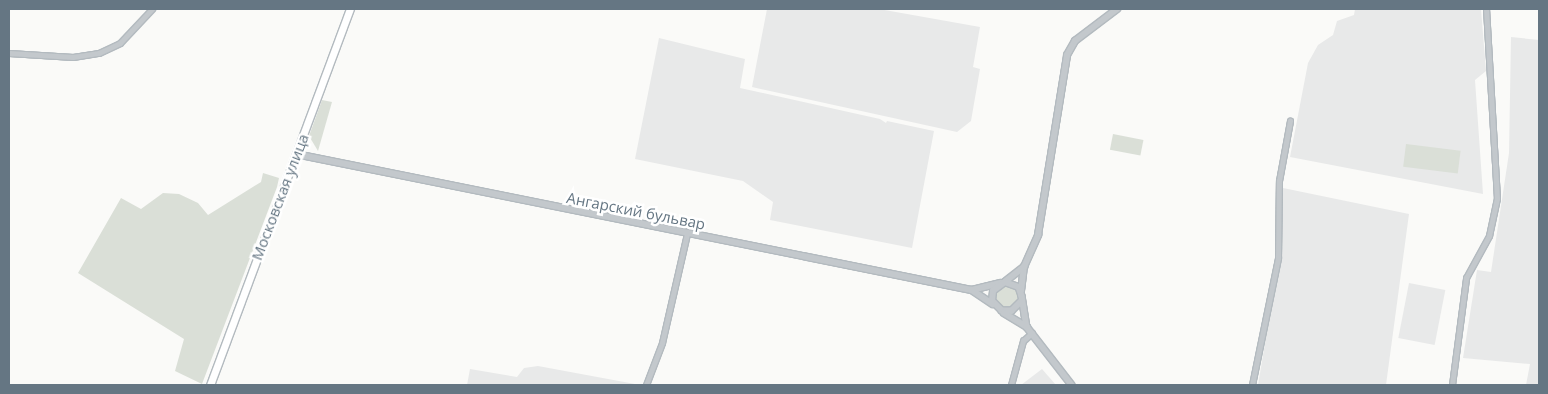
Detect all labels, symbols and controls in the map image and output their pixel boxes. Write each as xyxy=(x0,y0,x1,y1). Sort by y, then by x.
street label: Московская улица xyxy=(248,131,312,263)
street label: Ангарский бульвар xyxy=(565,189,707,233)

